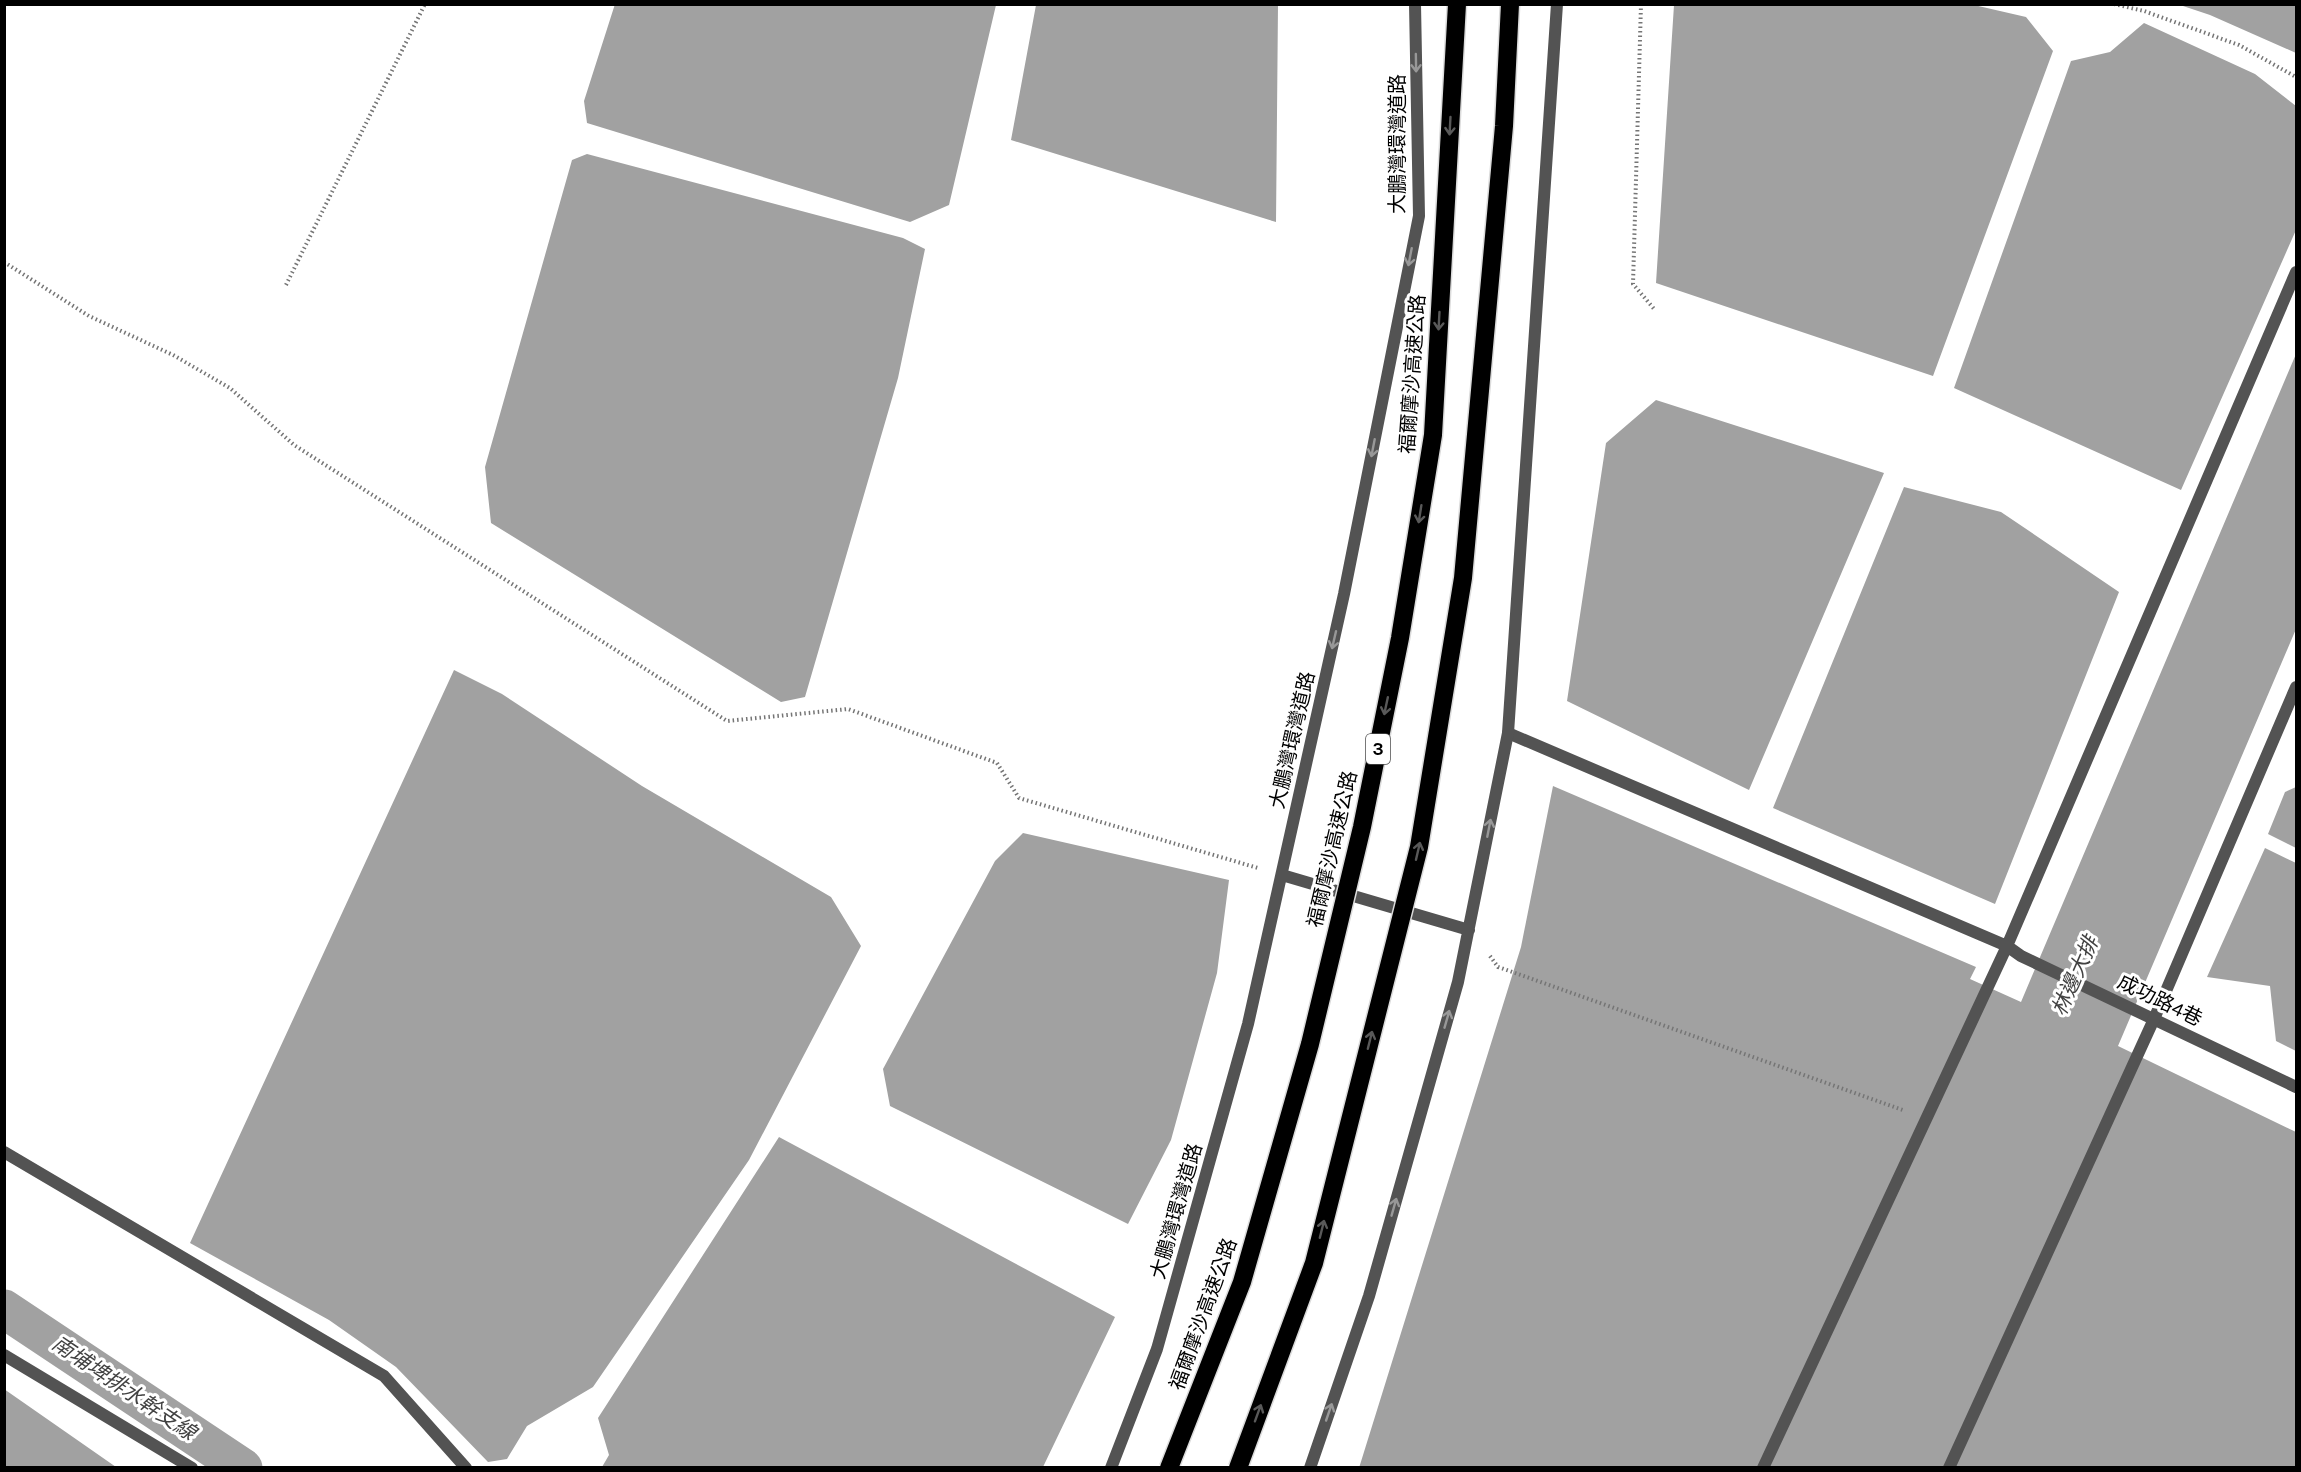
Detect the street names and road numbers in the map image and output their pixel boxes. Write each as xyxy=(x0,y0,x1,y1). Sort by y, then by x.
street label: 大鵬灣環灣道路 xyxy=(1386,74,1409,214)
street label: 福爾摩沙高速公路 xyxy=(1395,293,1430,455)
street label: 大鵬灣環灣道路 xyxy=(1266,669,1319,811)
road number: 3 xyxy=(1366,734,1390,764)
street label: 福爾摩沙高速公路 xyxy=(1303,769,1362,930)
street label: 成功路4巷 xyxy=(2114,970,2206,1031)
street label: 大鵬灣環灣道路 xyxy=(1146,1141,1207,1282)
street label: 福爾摩沙高速公路 xyxy=(1165,1235,1242,1393)

